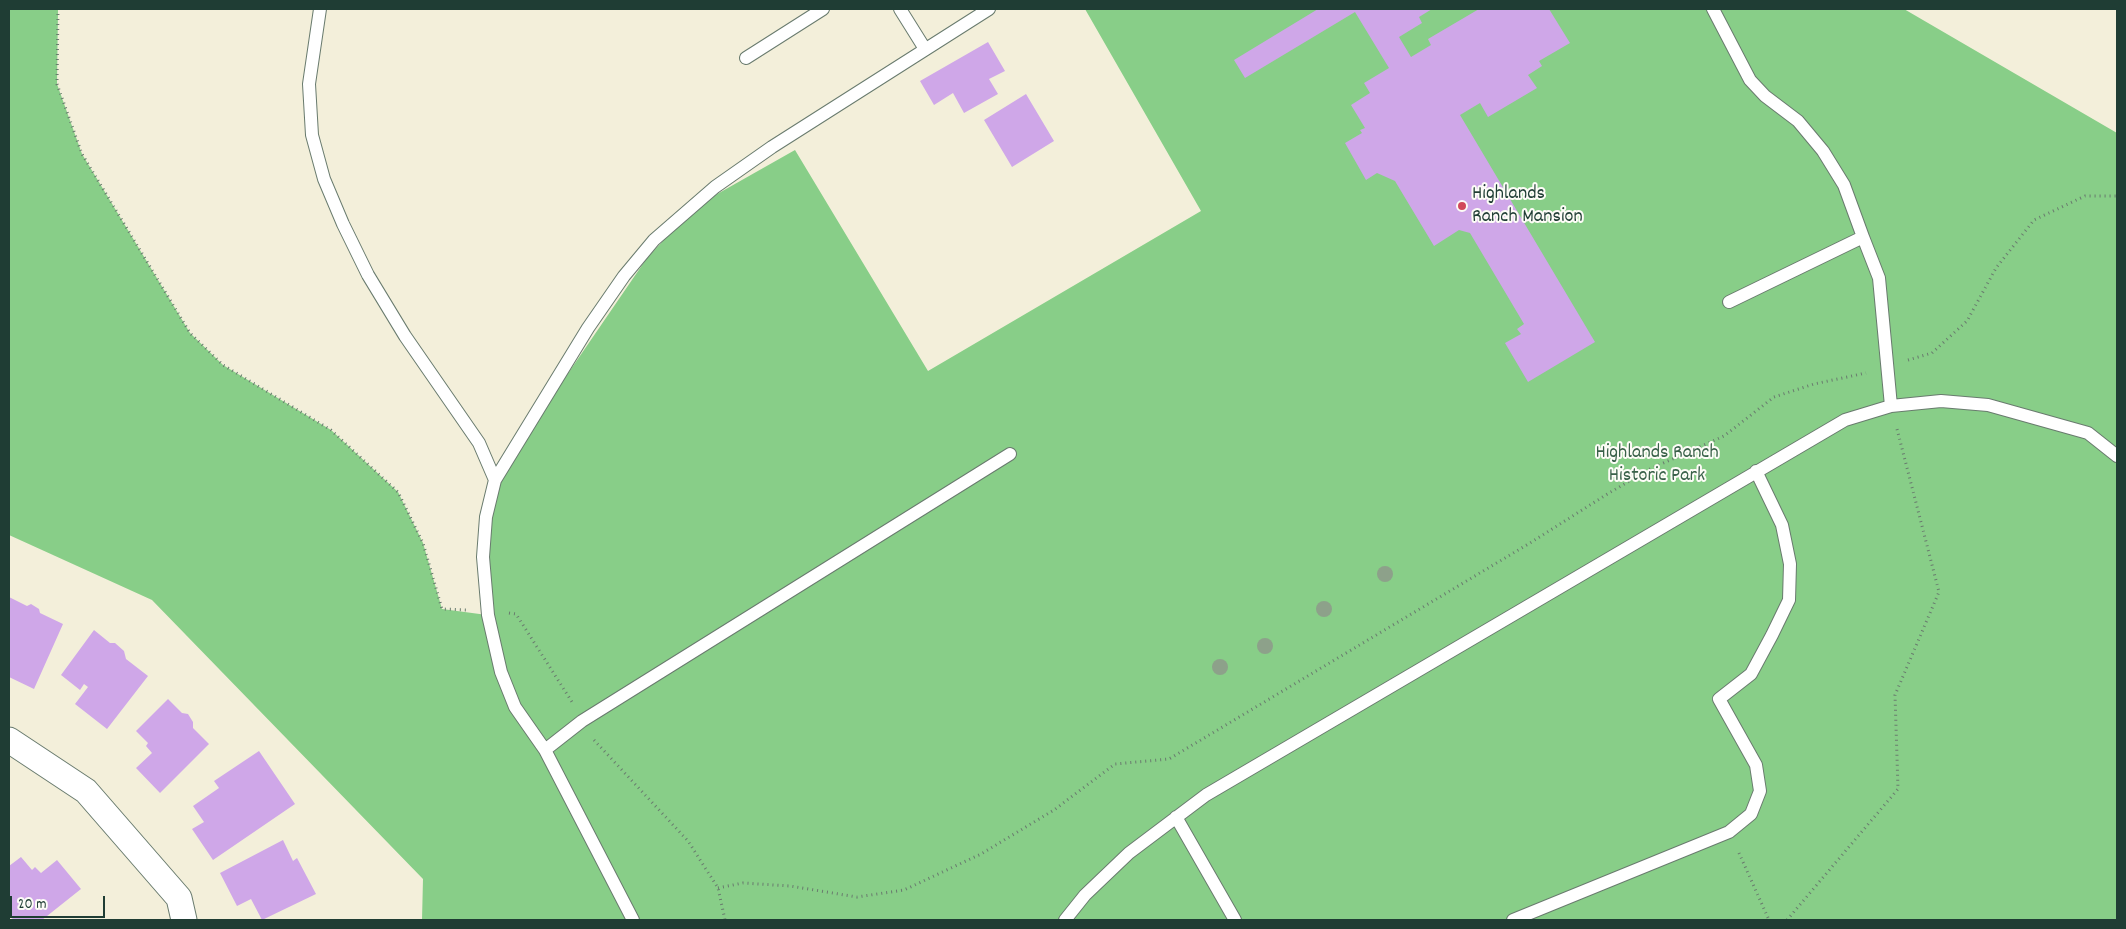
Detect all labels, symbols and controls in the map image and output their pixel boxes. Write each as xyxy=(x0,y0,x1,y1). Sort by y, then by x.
place label: Highlands Ranch Mansion xyxy=(1472,183,1583,230)
marker: Highlands Ranch Mansion xyxy=(1456,200,1468,212)
park label: Highlands Ranch Historic Park xyxy=(1595,442,1719,489)
scale bar xyxy=(12,886,108,918)
text: 20 m xyxy=(18,894,46,916)

